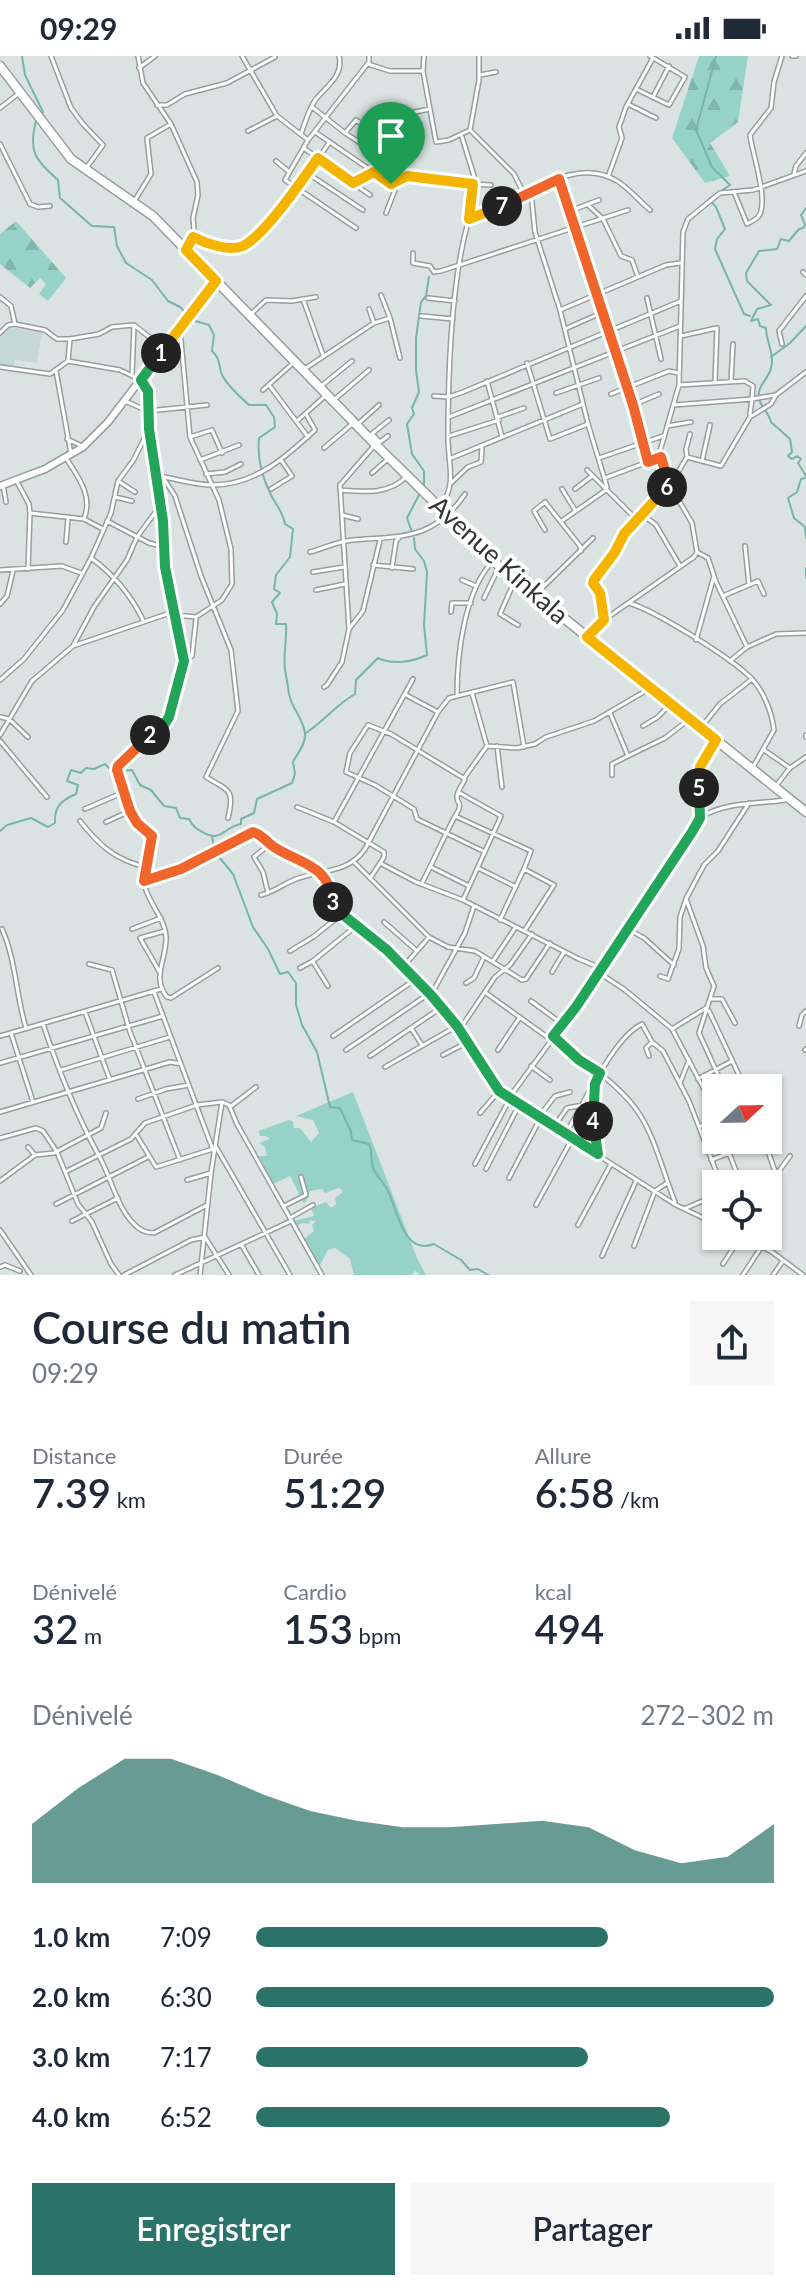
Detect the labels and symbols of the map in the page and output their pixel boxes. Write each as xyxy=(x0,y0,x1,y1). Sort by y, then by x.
pin xyxy=(357,102,425,184)
pin: 7 xyxy=(482,186,522,226)
pin: 1 xyxy=(141,333,181,373)
pin: 6 xyxy=(647,467,687,507)
street label: Avenue Kinkala xyxy=(424,489,576,630)
pin: 2 xyxy=(130,715,170,755)
pin: 5 xyxy=(679,768,719,808)
pin: 3 xyxy=(313,882,353,922)
north arrow xyxy=(702,1074,782,1154)
pin: 4 xyxy=(573,1101,613,1141)

